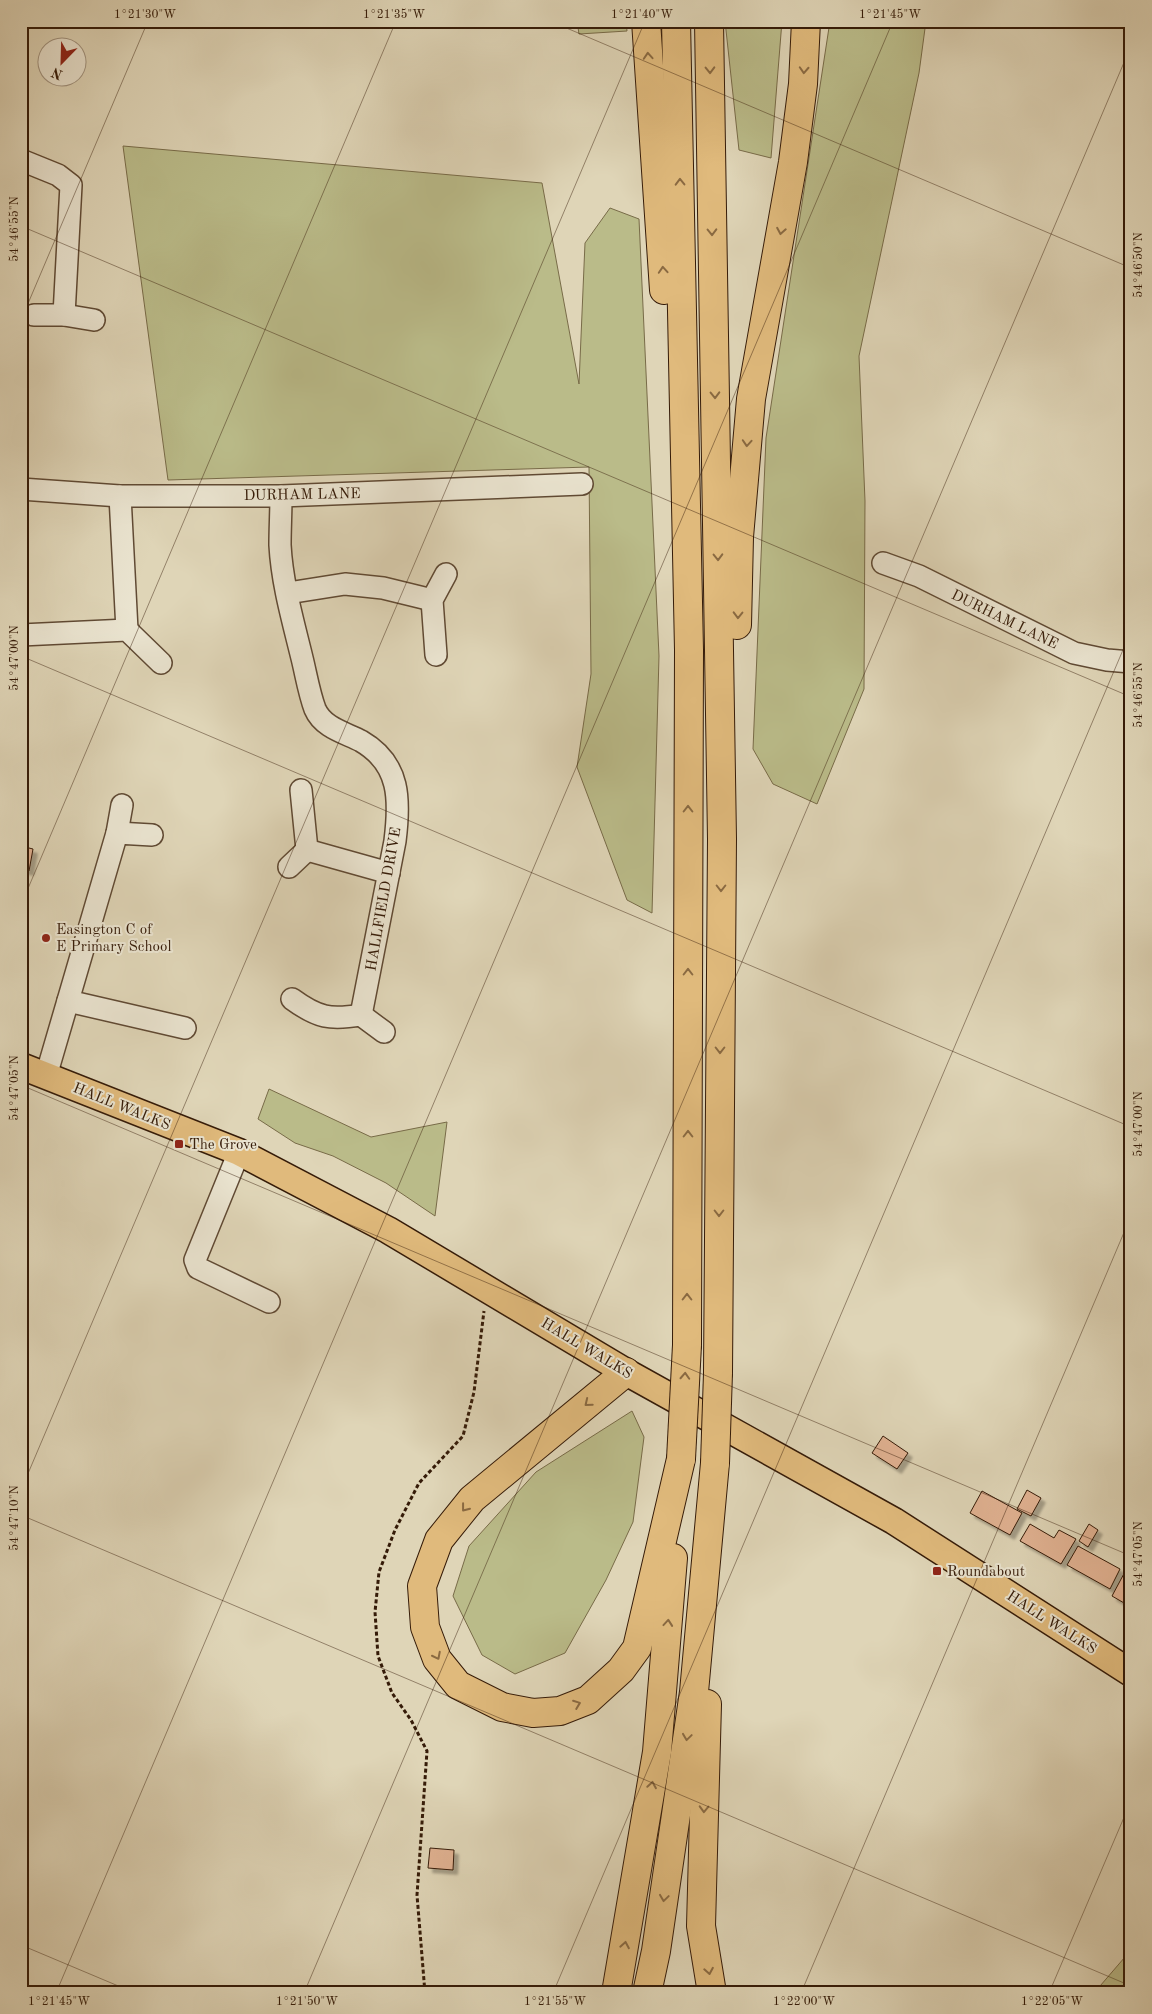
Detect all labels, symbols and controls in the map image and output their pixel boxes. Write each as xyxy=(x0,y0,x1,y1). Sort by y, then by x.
text: 1°21'35"W xyxy=(363,8,425,21)
text: 1°21'45"W xyxy=(859,8,921,21)
text: 1°21'30"W xyxy=(114,9,176,21)
text: 1°21'40"W xyxy=(611,9,673,21)
north arrow xyxy=(38,38,88,88)
one-way arrow xyxy=(643,52,654,60)
text: N xyxy=(49,64,65,82)
one-way arrow xyxy=(704,66,715,74)
one-way arrow xyxy=(798,66,809,74)
one-way arrow xyxy=(674,177,685,185)
text: 54°46'55"N xyxy=(8,196,21,262)
one-way arrow xyxy=(776,226,786,235)
one-way arrow xyxy=(707,229,718,237)
text: 54°46'50"N xyxy=(1132,232,1145,298)
one-way arrow xyxy=(658,266,669,274)
one-way arrow xyxy=(710,392,720,399)
one-way arrow xyxy=(742,439,753,447)
street label: DURHAM LANE xyxy=(243,487,361,504)
one-way arrow xyxy=(713,554,723,562)
street label: DURHAM LANE xyxy=(948,588,1060,653)
one-way arrow xyxy=(732,612,743,620)
text: 54°47'00"N xyxy=(8,625,21,691)
text: 54°46'55"N xyxy=(1132,662,1145,728)
one-way arrow xyxy=(683,805,693,812)
street label: HALLFIELD DRIVE xyxy=(364,826,405,972)
one-way arrow xyxy=(716,884,726,892)
place label: Easington C of E Primary School xyxy=(56,923,172,955)
marker: Easington C of E Primary School xyxy=(40,932,52,944)
one-way arrow xyxy=(683,967,693,975)
one-way arrow xyxy=(715,1046,725,1054)
text: 54°47'05"N xyxy=(8,1055,21,1121)
street label: HALL WALKS xyxy=(71,1081,172,1134)
text: 54°47'00"N xyxy=(1132,1091,1145,1157)
one-way arrow xyxy=(683,1130,693,1138)
marker: The Grove xyxy=(173,1138,185,1150)
place label: The Grove xyxy=(189,1138,257,1153)
one-way arrow xyxy=(714,1209,724,1217)
one-way arrow xyxy=(682,1292,692,1300)
street label: HALL WALKS xyxy=(538,1316,634,1382)
one-way arrow xyxy=(680,1372,691,1380)
one-way arrow xyxy=(585,1398,594,1407)
text: 54°47'10"N xyxy=(8,1485,21,1551)
one-way arrow xyxy=(462,1502,470,1511)
text: 54°47'05"N xyxy=(1132,1521,1145,1587)
marker: Roundabout xyxy=(931,1565,943,1577)
place label: Roundabout xyxy=(947,1565,1025,1580)
street label: HALL WALKS xyxy=(1004,1589,1099,1658)
one-way arrow xyxy=(662,1619,673,1627)
one-way arrow xyxy=(431,1650,441,1659)
one-way arrow xyxy=(572,1700,581,1710)
one-way arrow xyxy=(682,1734,693,1742)
one-way arrow xyxy=(646,1780,657,1788)
one-way arrow xyxy=(699,1805,709,1813)
one-way arrow xyxy=(659,1894,669,1903)
one-way arrow xyxy=(620,1940,630,1949)
one-way arrow xyxy=(703,1966,713,1975)
text: 1°21'45"W xyxy=(28,1995,90,2008)
text: 1°21'50"W xyxy=(276,1995,338,2008)
text: 1°21'55"W xyxy=(524,1995,586,2008)
text: 1°22'05"W xyxy=(1021,1995,1083,2008)
text: 1°22'00"W xyxy=(773,1996,835,2008)

